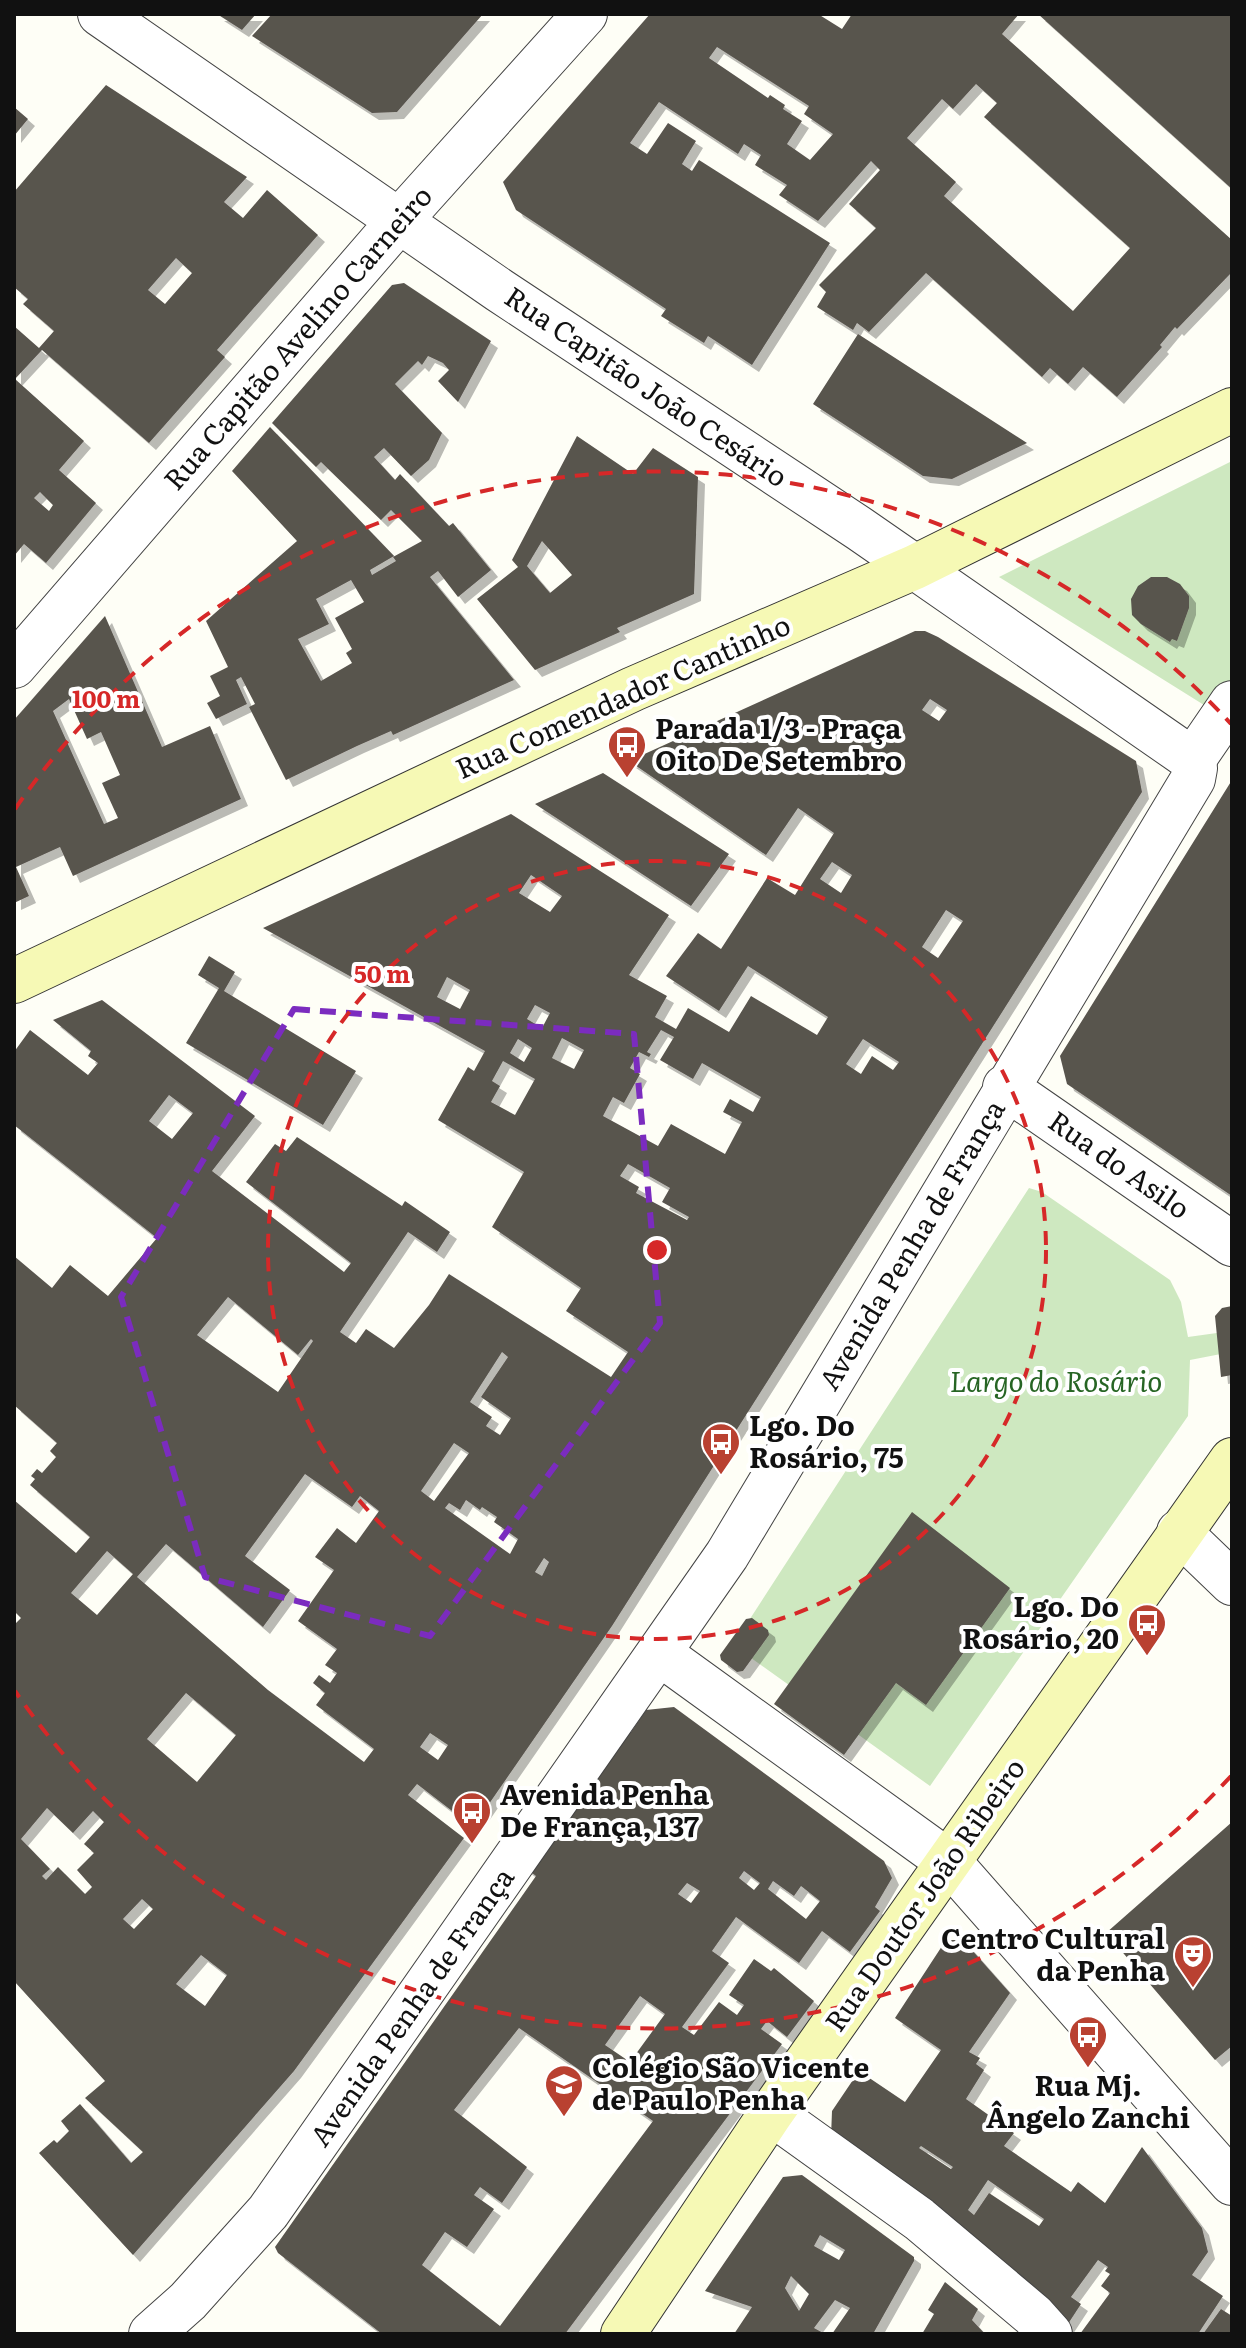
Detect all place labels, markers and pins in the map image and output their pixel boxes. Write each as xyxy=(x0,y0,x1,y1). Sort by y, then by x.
place label: Parada 1/3 - Praça Oito De Setembro xyxy=(655,706,902,780)
bus stop icon: Parada 1/3 - Praça Oito De Setembro xyxy=(606,724,648,779)
centre of rings xyxy=(643,1236,671,1264)
place label: Lgo. Do Rosário, 75 xyxy=(749,1403,904,1477)
bus stop icon: Lgo. Do Rosário, 75 xyxy=(700,1421,742,1476)
place label: Lgo. Do Rosário, 20 xyxy=(962,1584,1119,1658)
bus stop icon: Lgo. Do Rosário, 20 xyxy=(1126,1602,1168,1657)
place label: Avenida Penha De França, 137 xyxy=(500,1772,710,1846)
bus stop icon: Avenida Penha De França, 137 xyxy=(451,1790,493,1845)
place label: Centro Cultural da Penha xyxy=(941,1916,1166,1990)
theatre icon: Centro Cultural da Penha xyxy=(1172,1934,1214,1989)
bus stop icon: Rua Mj. Ângelo Zanchi xyxy=(1067,2014,1109,2069)
place label: Colégio São Vicente de Paulo Penha xyxy=(592,2045,870,2119)
school or university icon: Colégio São Vicente de Paulo Penha xyxy=(543,2063,585,2118)
place label: Rua Mj. Ângelo Zanchi xyxy=(986,2063,1190,2137)

